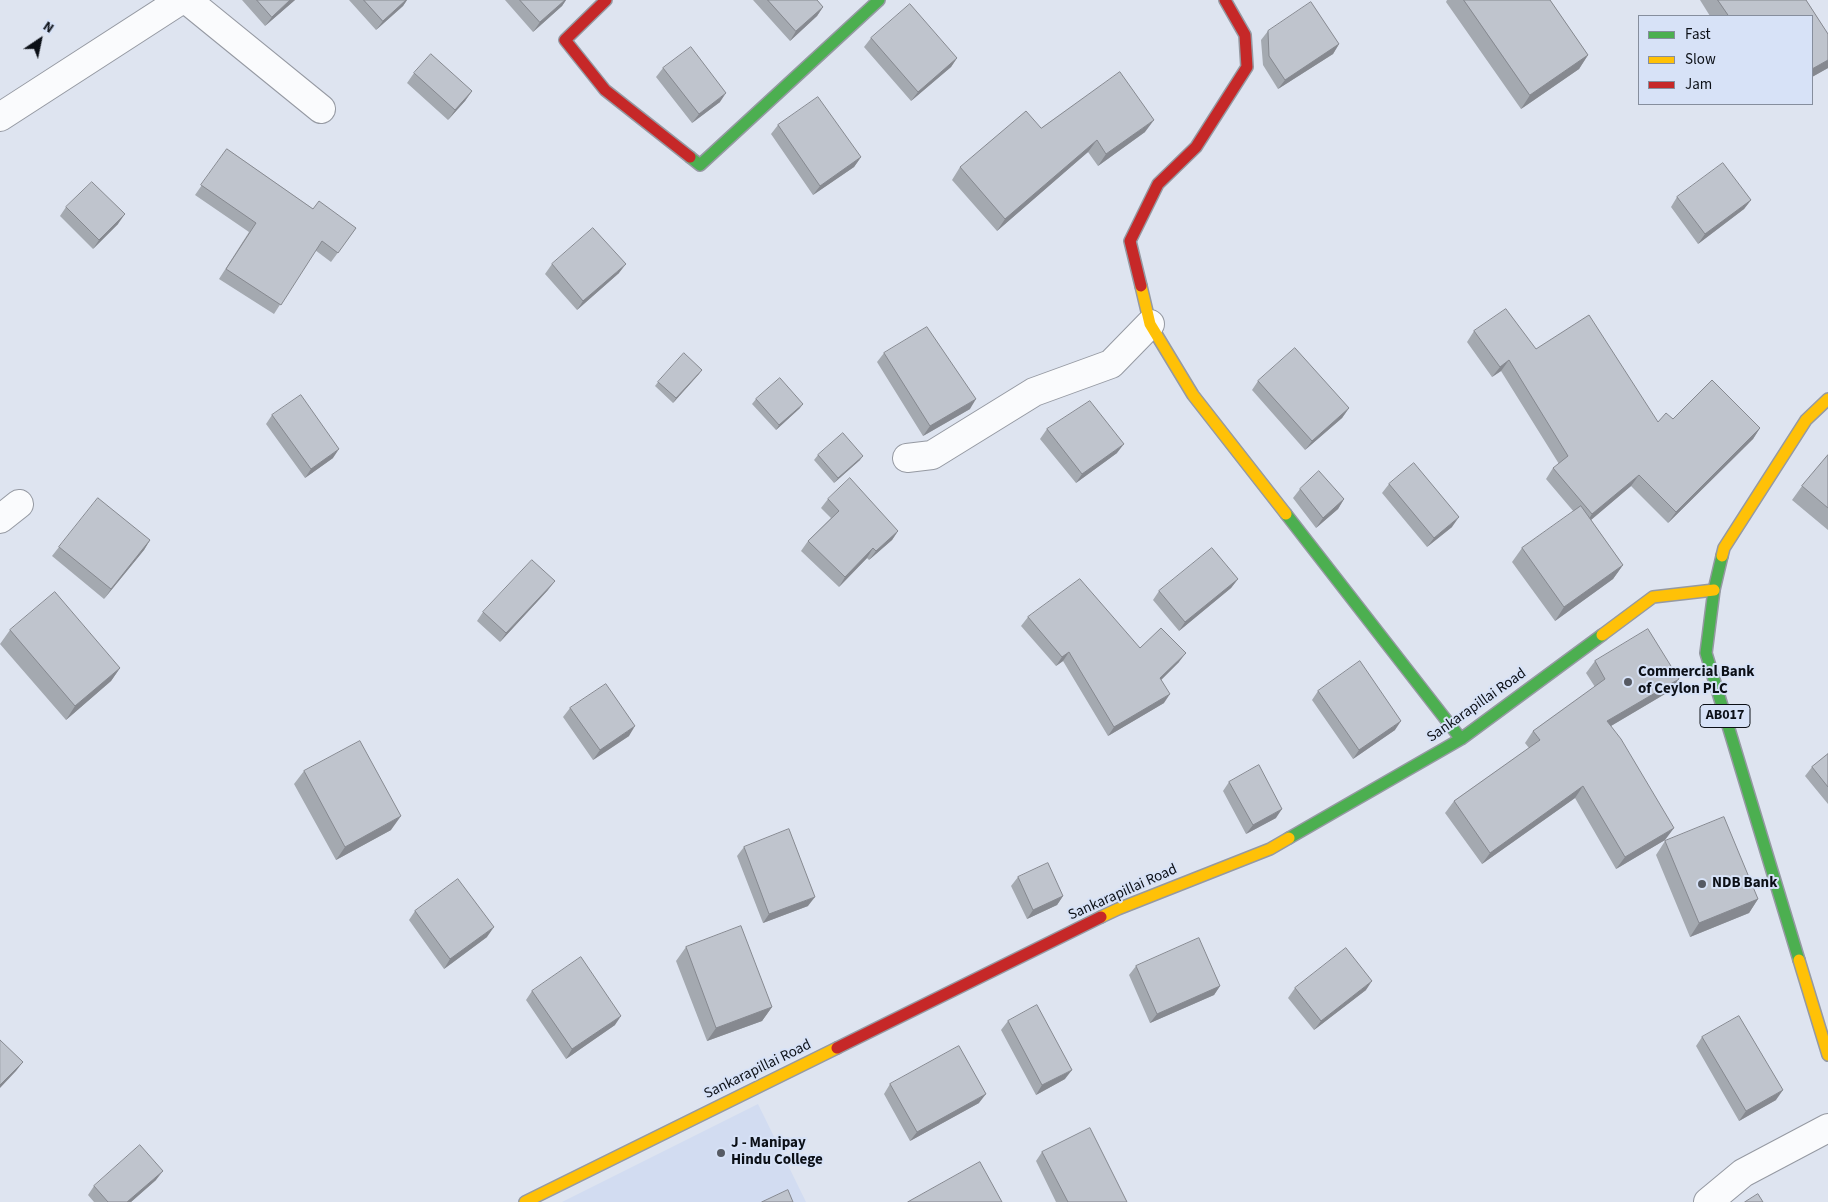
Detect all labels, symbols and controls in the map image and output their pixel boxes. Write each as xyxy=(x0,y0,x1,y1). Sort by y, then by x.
north arrow xyxy=(15,15,65,65)
legend xyxy=(1638,15,1813,105)
text: N xyxy=(39,17,58,38)
text: Fast xyxy=(1685,24,1711,45)
text: Slow xyxy=(1685,49,1716,70)
text: Jam xyxy=(1685,74,1712,95)
place label: Commercial Bank of Ceylon PLC xyxy=(1638,664,1754,699)
street label: Sankarapillai Road xyxy=(1424,665,1530,747)
marker: Commercial Bank of Ceylon PLC xyxy=(1622,676,1634,688)
road number: AB017 xyxy=(1700,704,1750,728)
street label: Sankarapillai Road xyxy=(1066,861,1180,925)
place label: NDB Bank xyxy=(1712,875,1777,893)
marker: NDB Bank xyxy=(1696,878,1708,890)
street label: Sankarapillai Road xyxy=(701,1036,815,1104)
place label: J - Manipay Hindu College xyxy=(731,1135,823,1170)
marker: J - Manipay Hindu College xyxy=(715,1147,727,1159)

